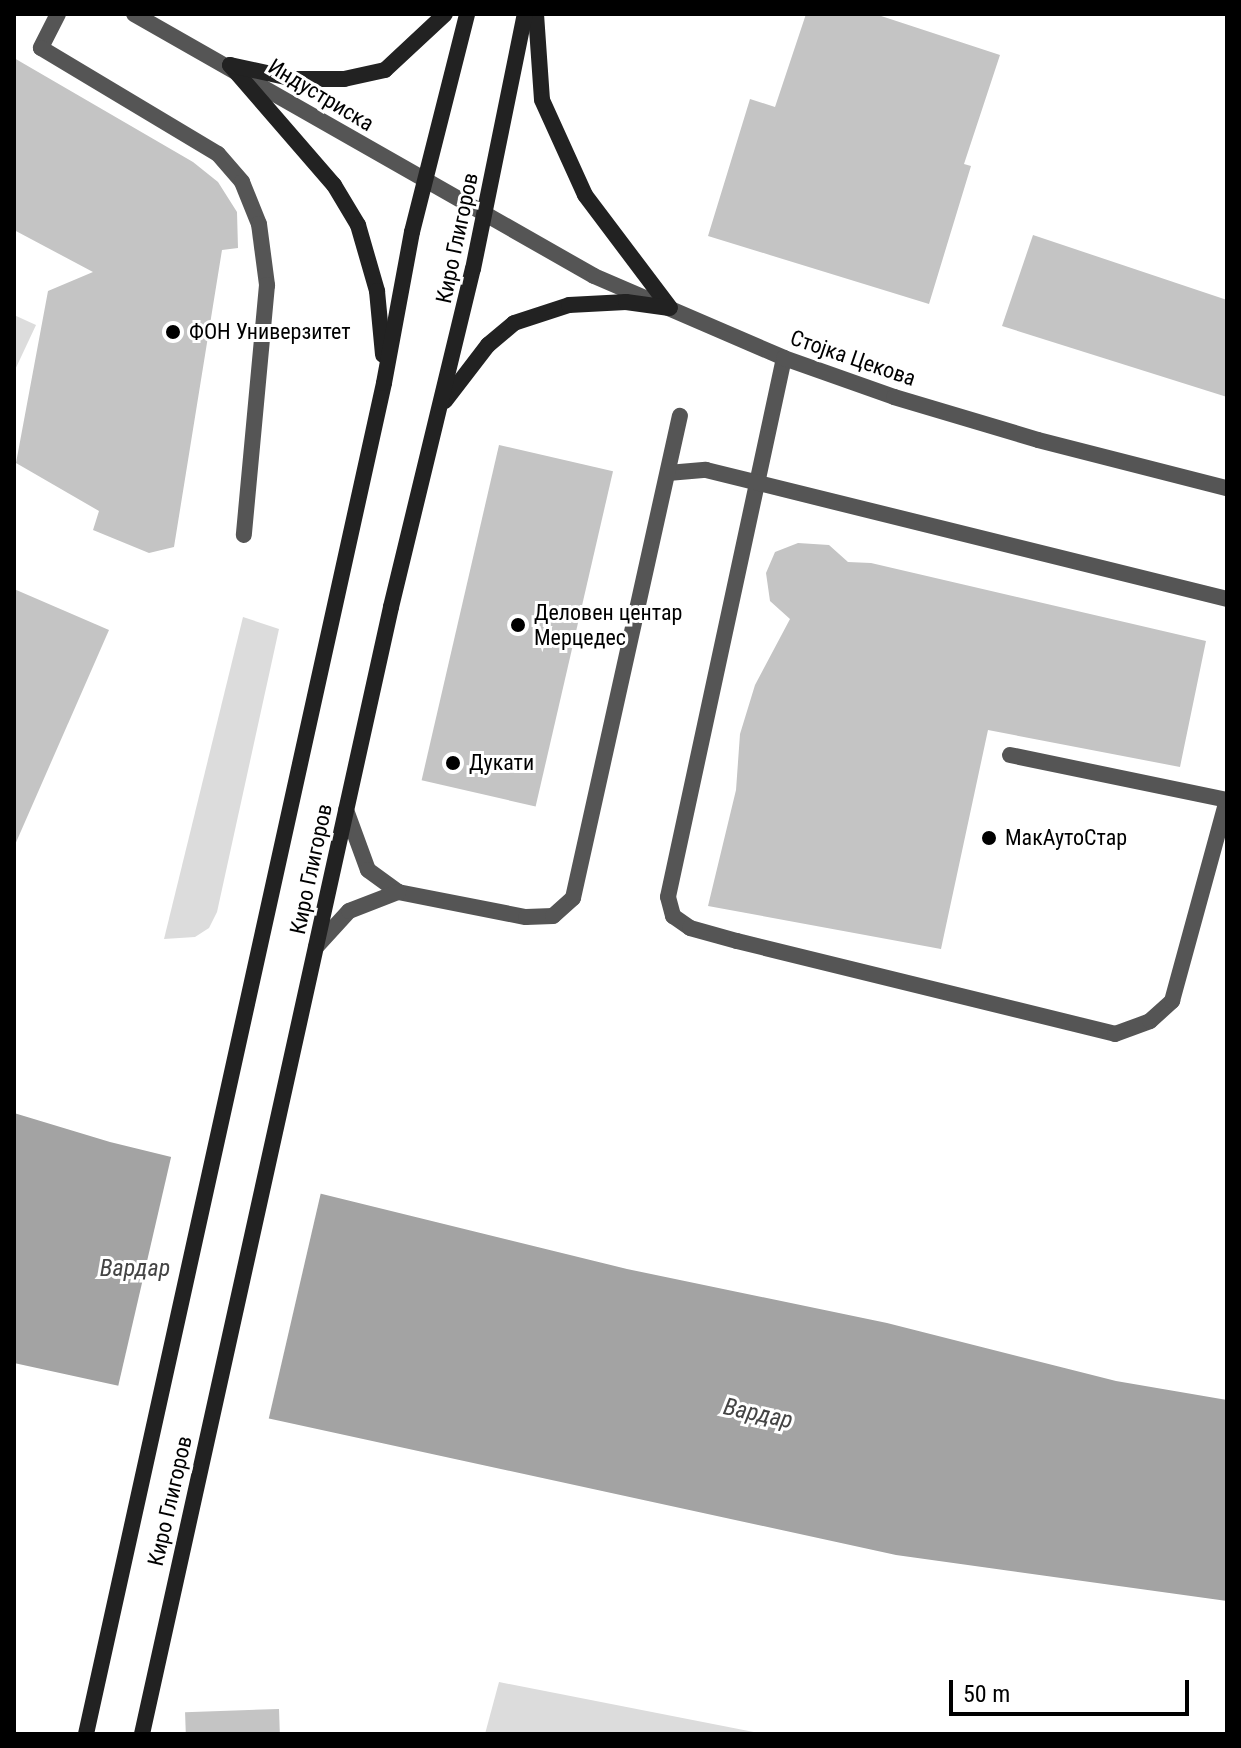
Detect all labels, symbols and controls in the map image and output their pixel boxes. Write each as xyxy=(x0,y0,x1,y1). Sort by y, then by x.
street label: Индустриска xyxy=(263,53,379,137)
street label: Киро Глигоров xyxy=(430,170,484,306)
place label: ФОН Универзитет xyxy=(189,319,350,345)
marker: ФОН Универзитет xyxy=(164,323,182,341)
street label: Стојка Цекова xyxy=(787,324,919,392)
place label: Деловен центар Мерцедес xyxy=(534,599,682,650)
marker: Деловен центар Мерцедес xyxy=(509,616,527,634)
place label: Дукати xyxy=(469,750,534,776)
marker: Дукати xyxy=(444,754,462,772)
street label: Киро Глигоров xyxy=(284,801,338,937)
place label: МакАутоСтар xyxy=(1005,825,1127,851)
marker: МакАутоСтар xyxy=(980,829,998,847)
water label: Вардар xyxy=(100,1255,170,1283)
water label: Вардар xyxy=(721,1393,795,1435)
street label: Киро Глигоров xyxy=(142,1433,198,1569)
scale bar xyxy=(953,1664,1193,1714)
text: 50 m xyxy=(963,1680,1010,1708)

